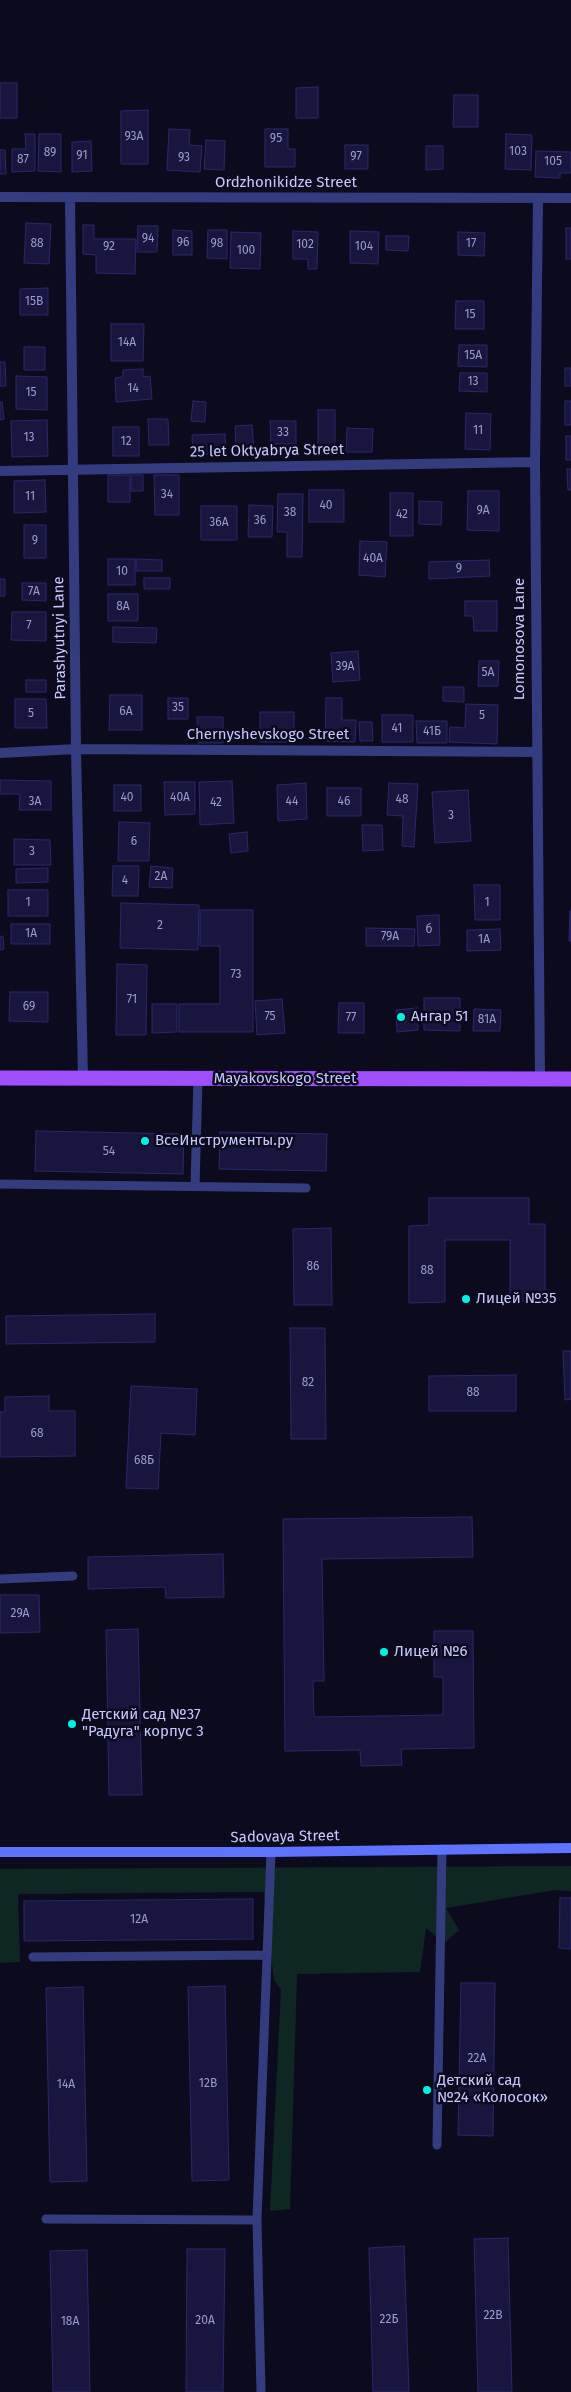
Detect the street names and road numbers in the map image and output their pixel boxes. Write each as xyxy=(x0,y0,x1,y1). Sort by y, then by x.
street label: Ordzhonikidze Street xyxy=(215,174,357,192)
street label: 25 let Oktyabrya Street xyxy=(190,441,344,461)
street label: Parashyutnyi Lane xyxy=(50,576,70,700)
street label: Lomonosova Lane xyxy=(511,578,529,700)
street label: Chernyshevskogo Street xyxy=(187,726,349,744)
street label: Mayakovskogo Street xyxy=(214,1070,356,1088)
street label: Sadovaya Street xyxy=(230,1827,340,1847)

